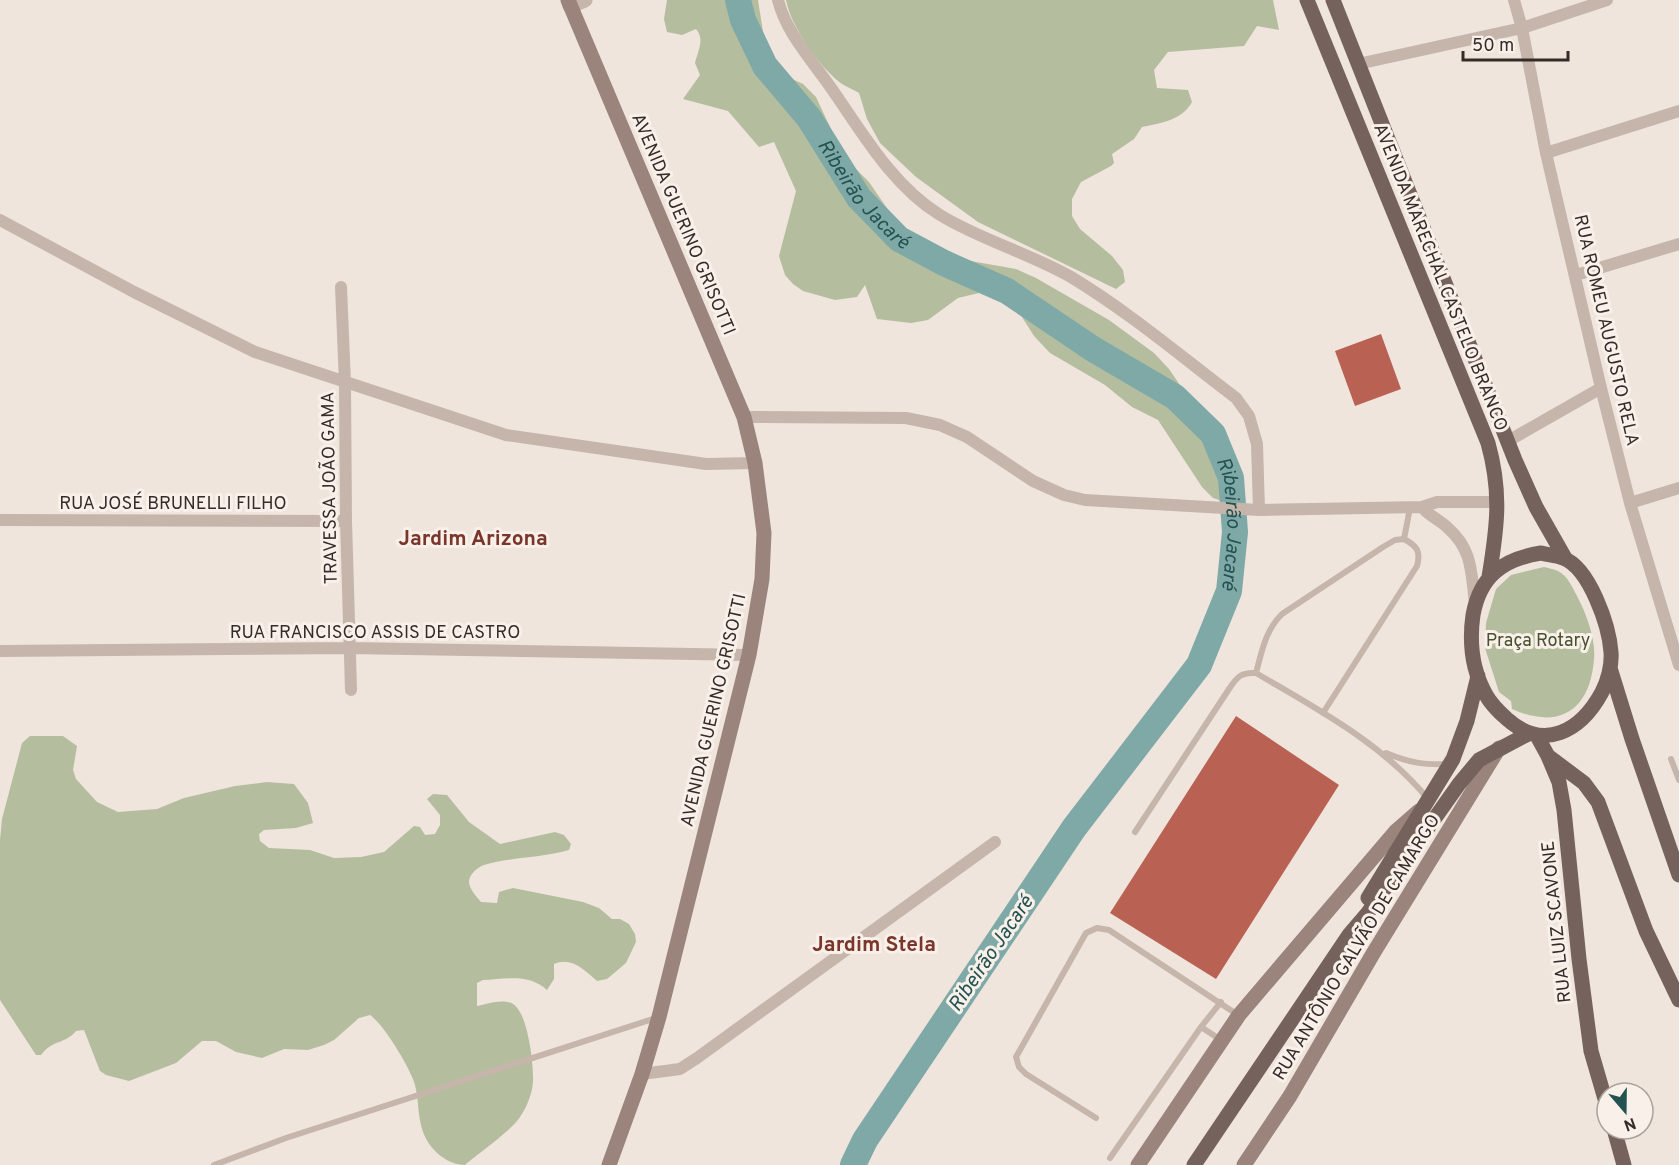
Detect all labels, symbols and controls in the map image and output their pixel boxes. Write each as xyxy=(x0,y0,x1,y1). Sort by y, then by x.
scale bar xyxy=(1463,24,1568,62)
text: 50 m xyxy=(1472,35,1514,58)
street label: AVENIDA GUERINO GRISOTTI xyxy=(625,110,740,339)
street label: AVENIDA MARECHAL CASTELO BRANCO xyxy=(1367,120,1512,435)
water label: Ribeirão Jacaré xyxy=(811,135,914,258)
street label: RUA ROMEU AUGUSTO RELA xyxy=(1568,212,1643,448)
street label: TRAVESSA JOÃO GAMA xyxy=(315,391,344,585)
water label: Ribeirão Jacaré xyxy=(1209,454,1246,593)
street label: RUA JOSÉ BRUNELLI FILHO xyxy=(59,491,287,516)
district label: Jardim Arizona xyxy=(398,526,548,553)
street label: AVENIDA GUERINO GRISOTTI xyxy=(676,591,753,829)
street label: RUA FRANCISCO ASSIS DE CASTRO xyxy=(230,622,520,645)
park label: Praça Rotary xyxy=(1486,630,1590,653)
street label: RUA ANTÔNIO GALVÃO DE CAMARGO xyxy=(1267,810,1446,1085)
street label: RUA LUIZ SCAVONE xyxy=(1538,840,1577,1004)
water label: Ribeirão Jacaré xyxy=(943,890,1041,1017)
district label: Jardim Stela xyxy=(812,932,936,959)
north arrow xyxy=(1595,1081,1655,1141)
text: N xyxy=(1621,1112,1638,1135)

